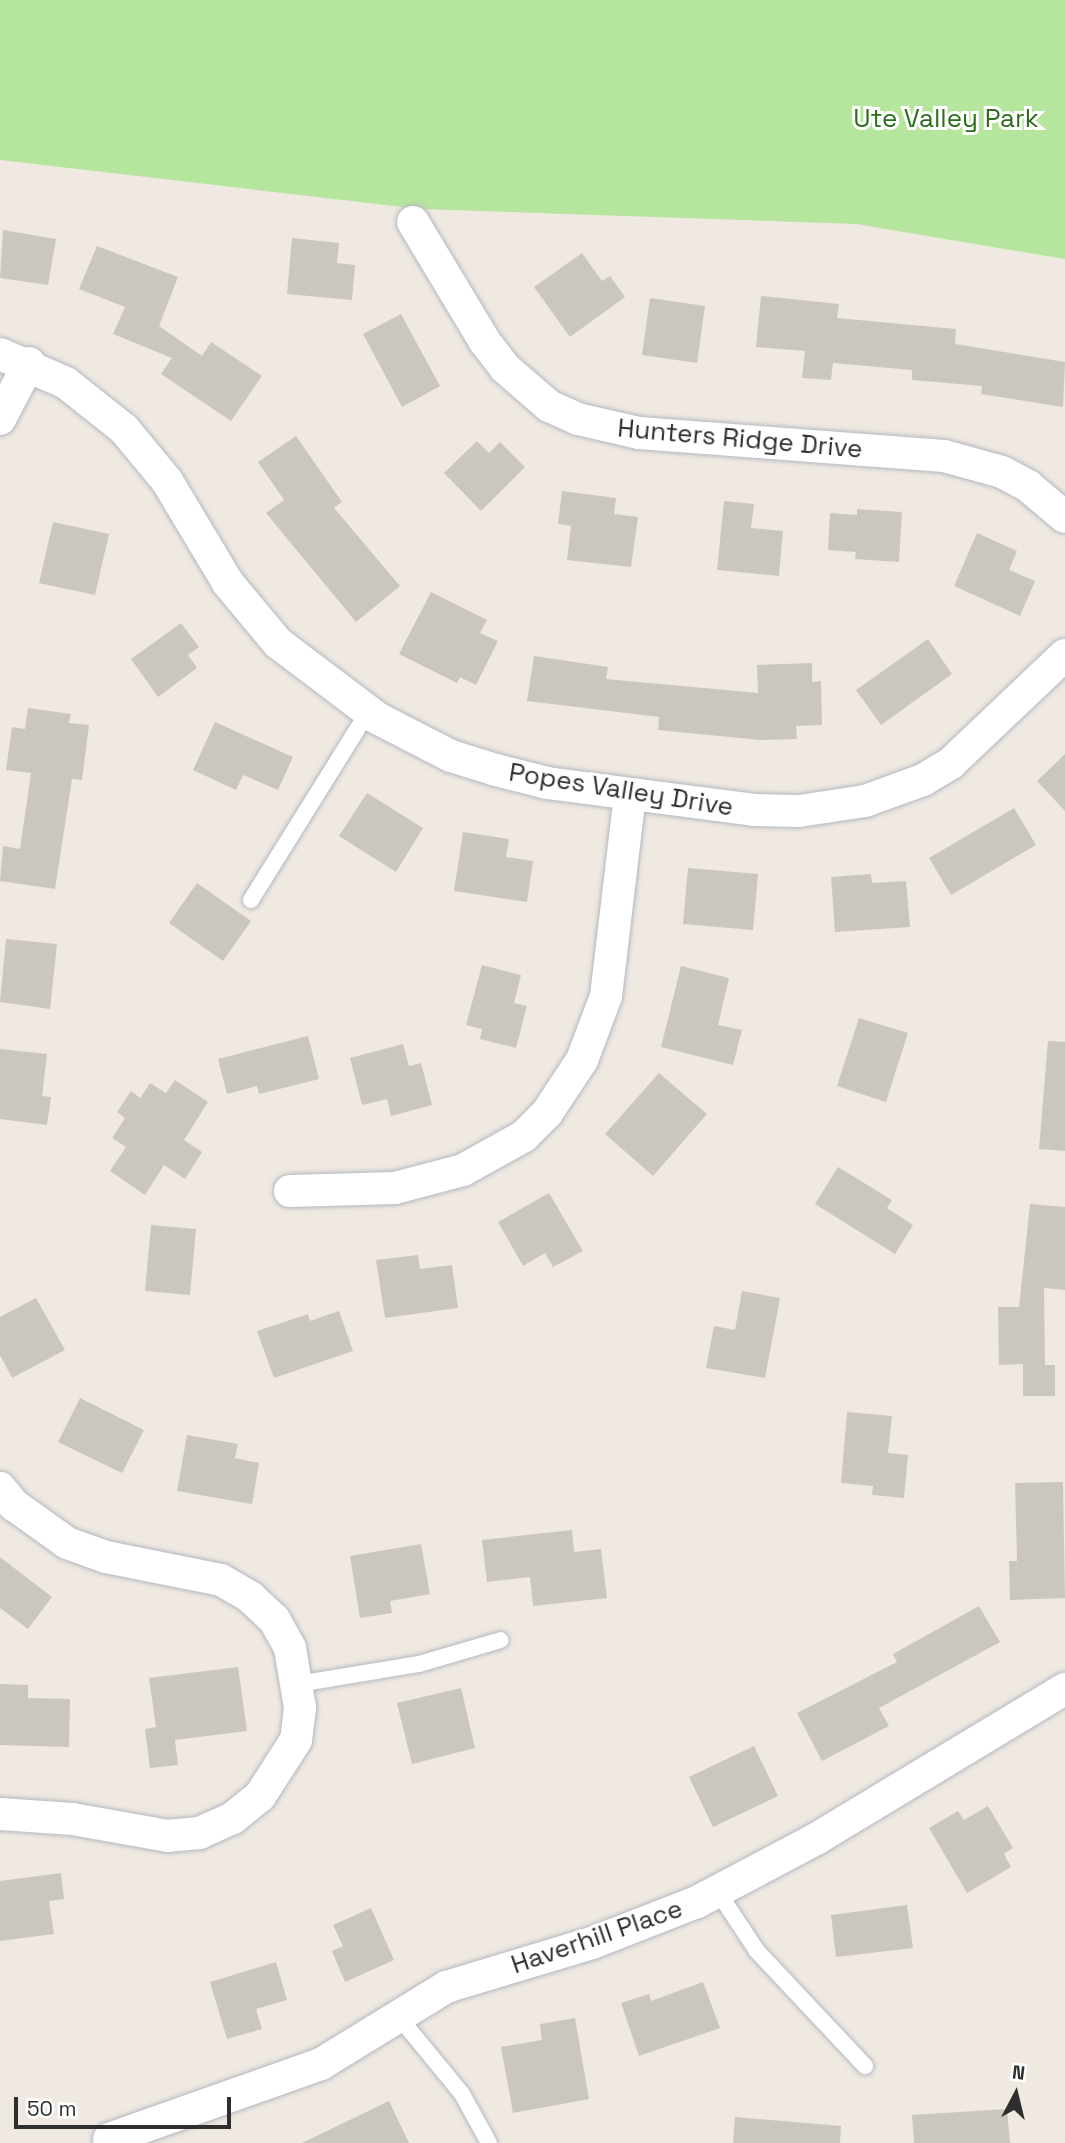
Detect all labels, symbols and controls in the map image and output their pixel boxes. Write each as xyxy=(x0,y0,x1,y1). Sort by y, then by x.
park label: Ute Valley Park xyxy=(853,103,1039,135)
street label: Hunters Ridge Drive xyxy=(616,413,864,465)
street label: Popes Valley Drive xyxy=(506,757,736,823)
street label: Haverhill Place xyxy=(507,1893,687,1981)
north arrow xyxy=(981,2059,1051,2129)
text: N xyxy=(1011,2059,1026,2086)
scale bar xyxy=(18,2084,234,2128)
text: 50 m xyxy=(27,2095,77,2122)

